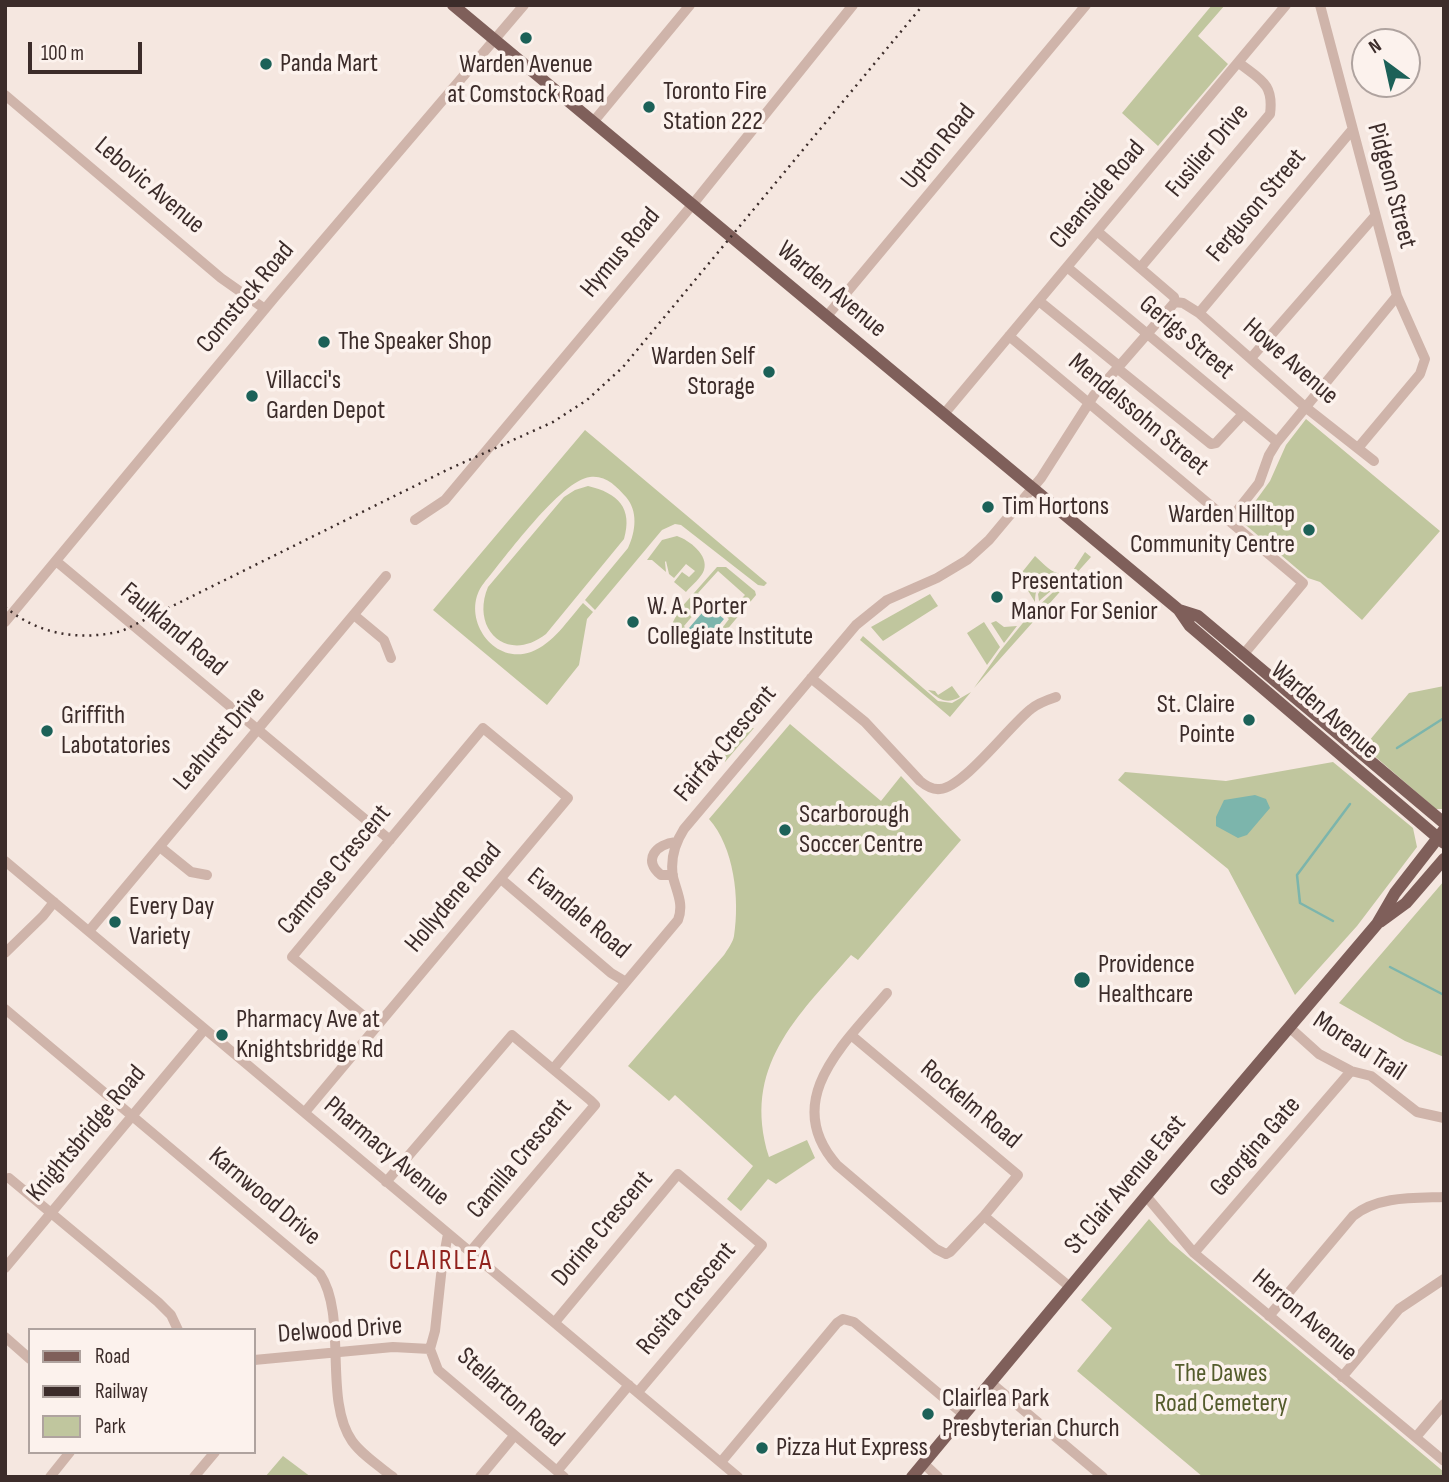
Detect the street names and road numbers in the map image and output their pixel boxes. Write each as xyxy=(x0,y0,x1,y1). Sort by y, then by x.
street label: Upton Road xyxy=(895,98,983,196)
street label: Fusilier Drive xyxy=(1160,98,1256,204)
street label: Pidgeon Street xyxy=(1359,120,1423,252)
street label: Lebovic Avenue xyxy=(88,131,210,241)
street label: Cleanside Road xyxy=(1044,134,1152,256)
street label: Ferguson Street xyxy=(1201,143,1313,269)
street label: Hymus Road xyxy=(574,202,668,304)
street label: Warden Avenue xyxy=(770,235,892,345)
street label: Comstock Road xyxy=(191,236,301,360)
street label: Gerigs Street xyxy=(1132,289,1240,387)
street label: Howe Avenue xyxy=(1236,312,1344,412)
street label: Mendelssohn Street xyxy=(1061,347,1215,483)
street label: Faulkland Road xyxy=(113,576,233,684)
street label: Warden Avenue xyxy=(1263,655,1385,767)
street label: Fairfax Crescent xyxy=(668,679,784,809)
street label: Leahurst Drive xyxy=(168,681,272,797)
street label: Camrose Crescent xyxy=(272,799,398,941)
street label: Hollydene Road xyxy=(399,837,509,959)
street label: Evandale Road xyxy=(520,862,636,966)
street label: Moreau Trail xyxy=(1307,1006,1411,1088)
street label: Rockelm Road xyxy=(913,1054,1027,1156)
street label: Knightsbridge Road xyxy=(21,1059,153,1209)
street label: Pharmacy Avenue xyxy=(317,1090,455,1214)
street label: Georgina Gate xyxy=(1204,1091,1308,1203)
street label: Camilla Crescent xyxy=(461,1093,579,1225)
street label: St Clair Avenue East xyxy=(1059,1109,1193,1261)
street label: Karnwood Drive xyxy=(202,1141,326,1253)
street label: Dorine Crescent xyxy=(546,1165,660,1293)
street label: Rosita Crescent xyxy=(631,1236,743,1362)
street label: Herron Avenue xyxy=(1245,1263,1363,1369)
street label: Delwood Drive xyxy=(277,1311,403,1351)
street label: Stellarton Road xyxy=(450,1342,570,1454)

